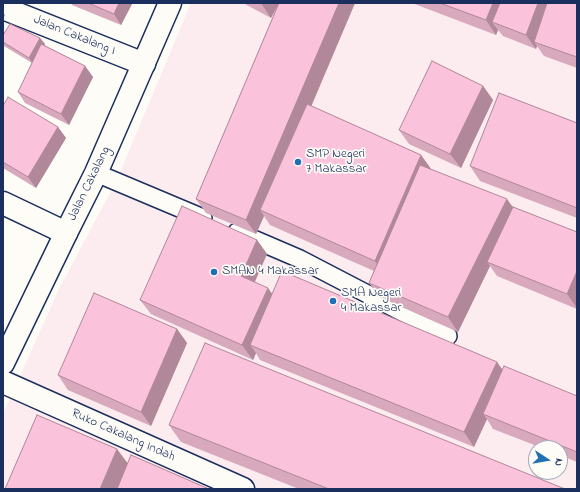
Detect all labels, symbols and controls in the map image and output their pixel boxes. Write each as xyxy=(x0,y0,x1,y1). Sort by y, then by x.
street label: Jalan Cakalang I xyxy=(31,12,117,60)
street label: Jalan Cakalang xyxy=(65,144,115,224)
place label: SMP Negeri 7 Makassar xyxy=(306,147,367,178)
marker: SMP Negeri 7 Makassar xyxy=(293,157,303,167)
place label: SMAN 4 Makassar xyxy=(222,264,319,280)
marker: SMAN 4 Makassar xyxy=(209,267,219,277)
place label: SMA Negeri 4 Makassar xyxy=(341,286,402,317)
marker: SMA Negeri 4 Makassar xyxy=(328,296,338,306)
street label: Ruko Cakalang Indah xyxy=(69,406,177,466)
north arrow xyxy=(528,440,568,480)
text: N xyxy=(550,457,567,468)

